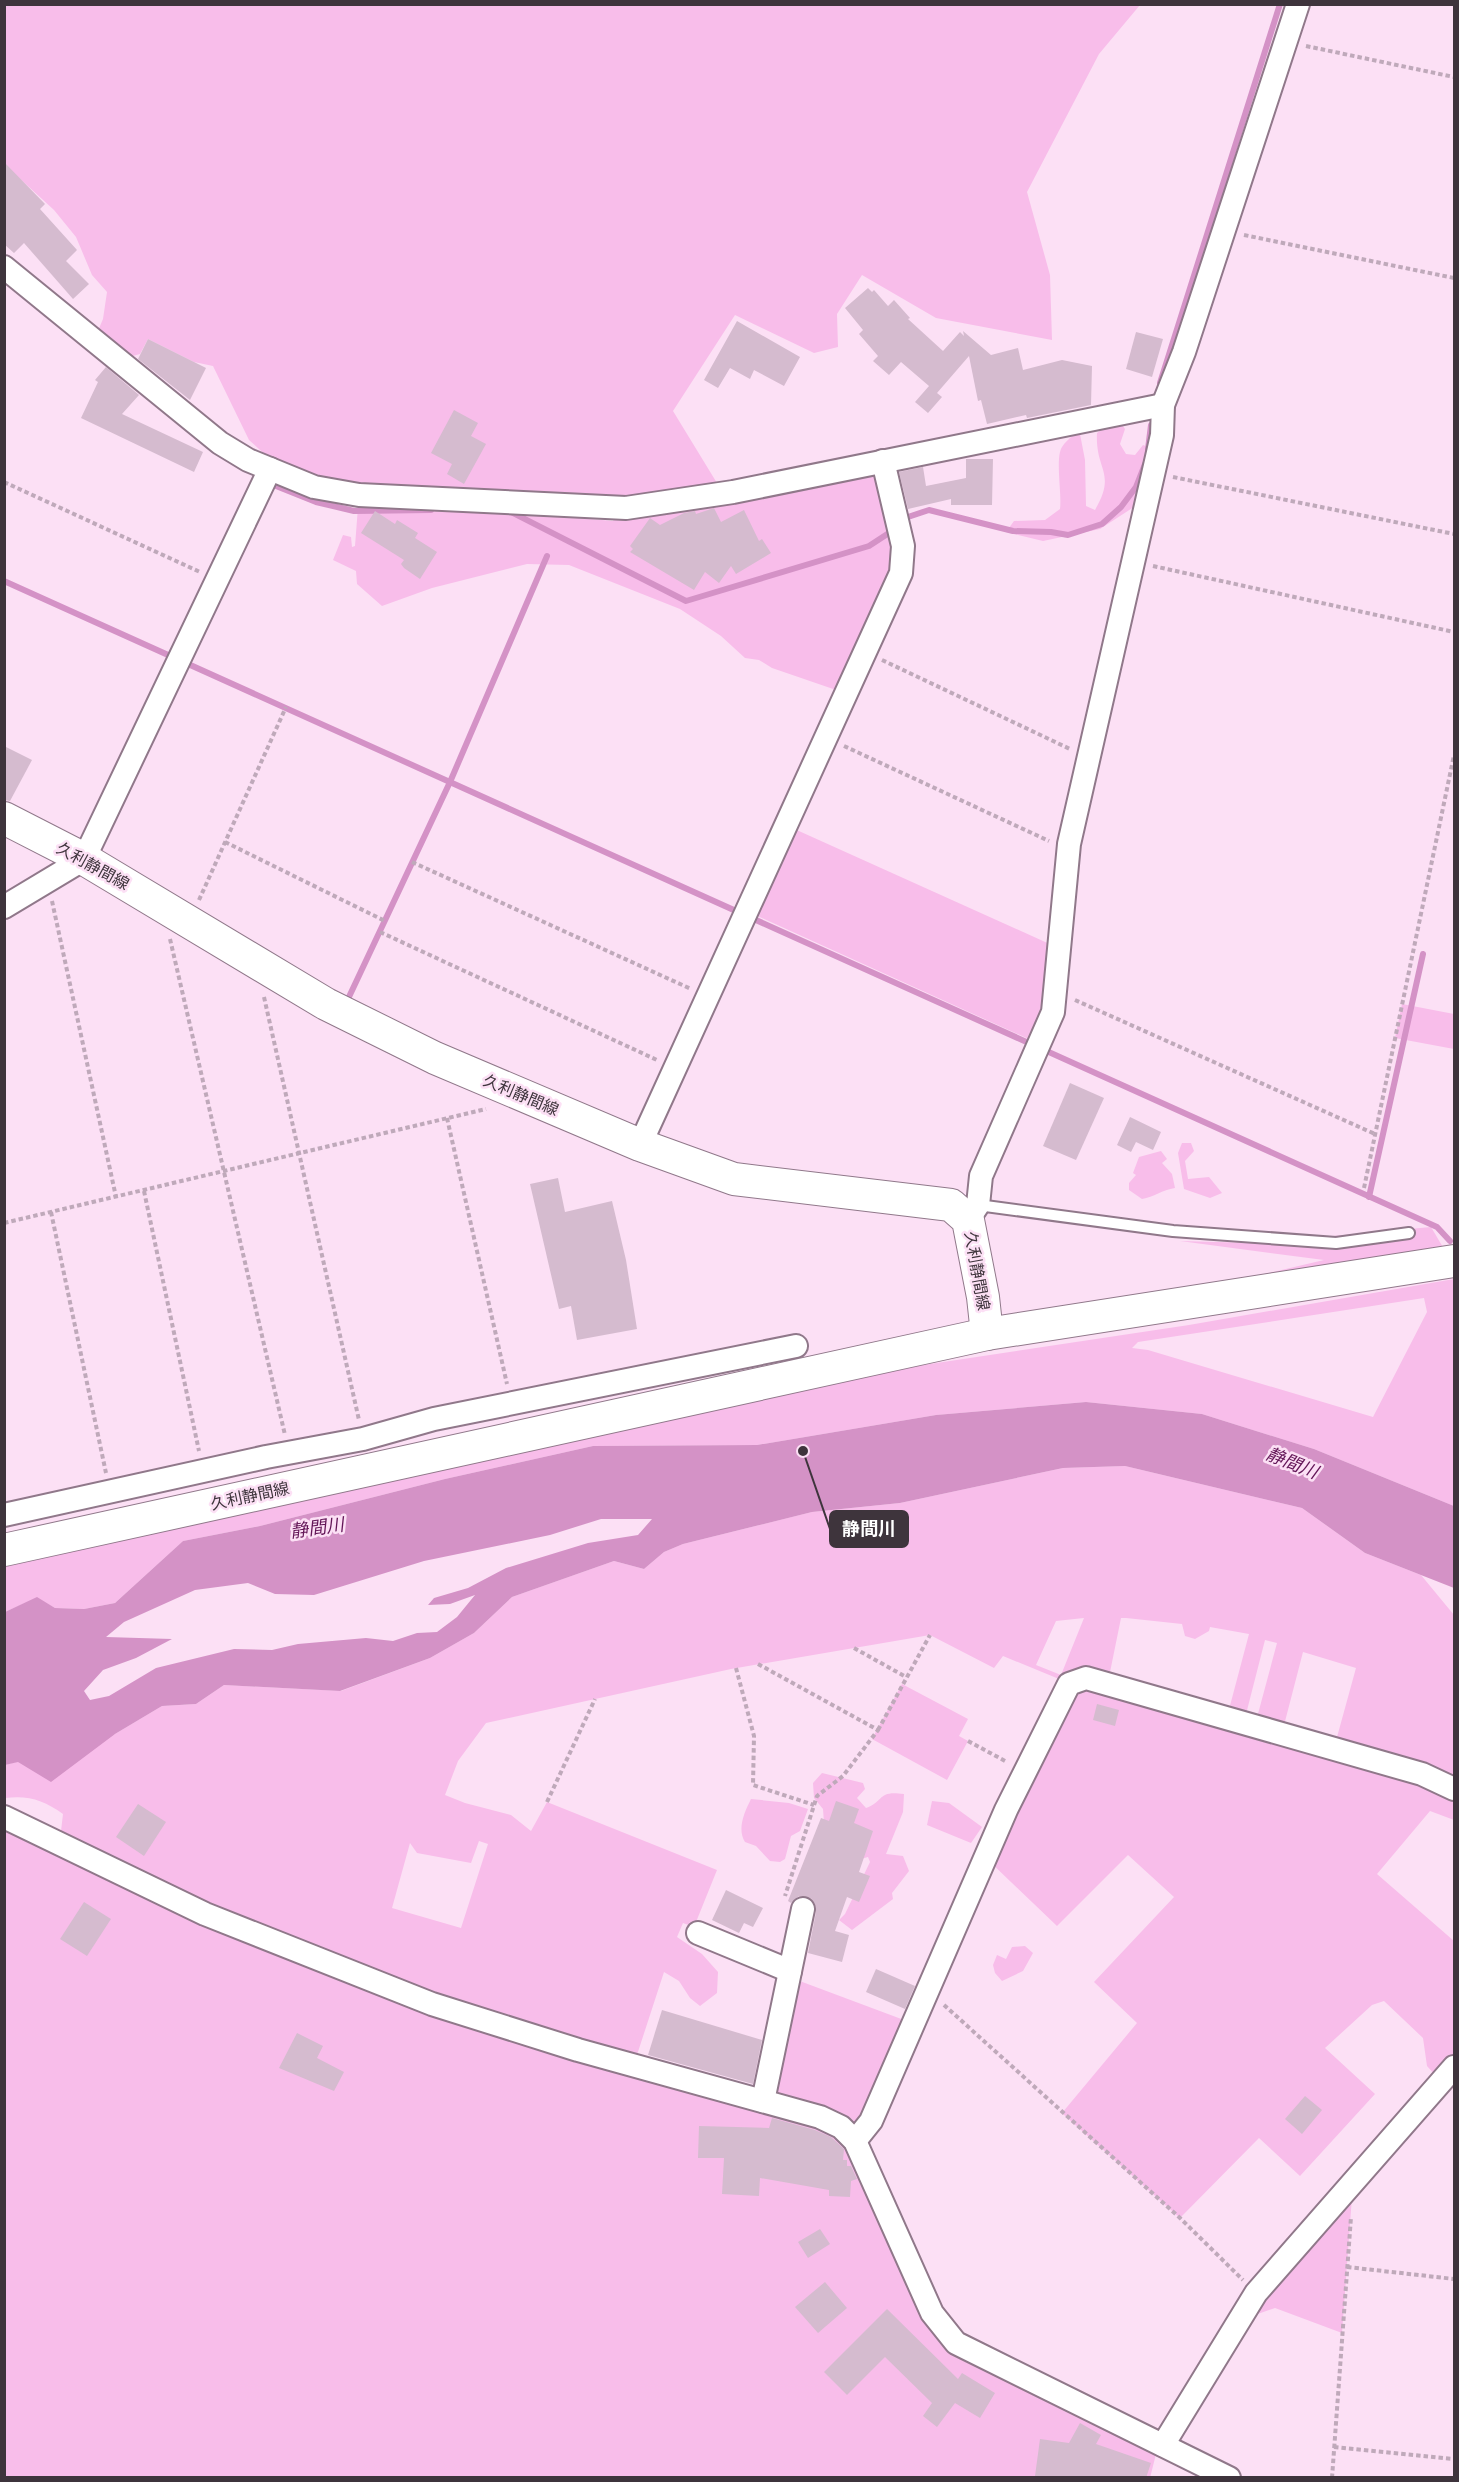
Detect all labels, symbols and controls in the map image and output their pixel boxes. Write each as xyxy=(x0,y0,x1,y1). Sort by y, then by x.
street label: 久利静間線 xyxy=(53,838,133,894)
street label: 久利静間線 xyxy=(480,1071,562,1119)
street label: 久利静間線 xyxy=(961,1230,993,1312)
water label: 静間川 xyxy=(1263,1443,1323,1484)
street label: 久利静間線 xyxy=(209,1478,291,1514)
callout: 静間川 xyxy=(830,1511,908,1547)
water label: 静間川 xyxy=(289,1513,347,1543)
text: 静間川 xyxy=(842,1518,896,1540)

